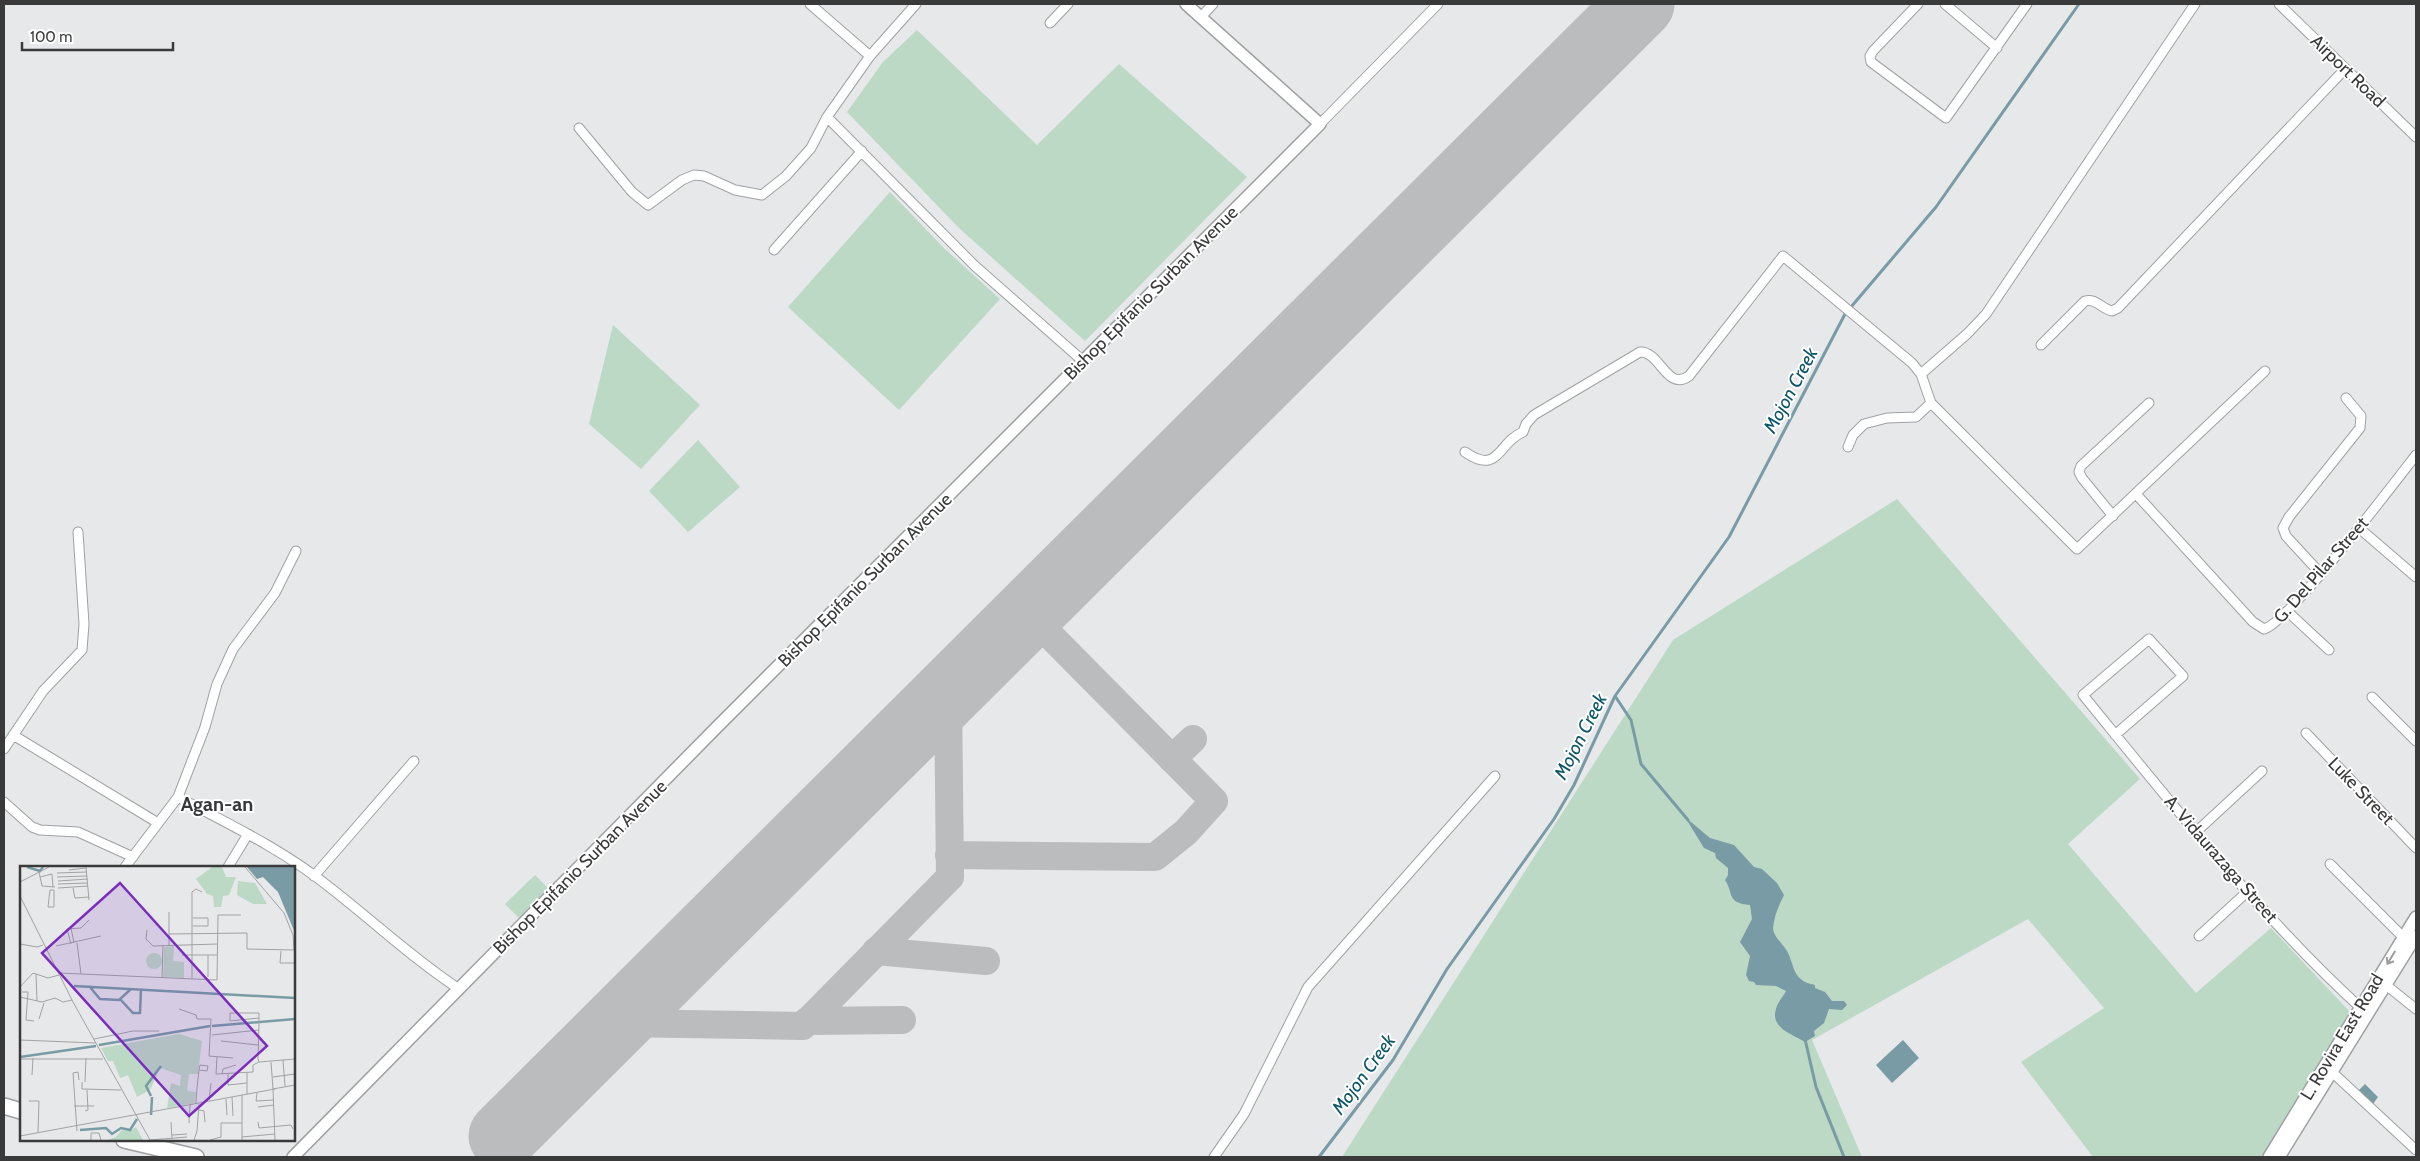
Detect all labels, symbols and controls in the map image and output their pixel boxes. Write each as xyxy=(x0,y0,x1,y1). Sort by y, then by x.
scale bar xyxy=(22,20,174,52)
text: 100 m xyxy=(30,28,72,46)
street label: Airport Road xyxy=(2306,30,2390,112)
street label: Bishop Epifanio Surban Avenue xyxy=(1059,201,1243,385)
water label: Mojon Creek xyxy=(1758,343,1823,438)
street label: Bishop Epifanio Surban Avenue xyxy=(773,488,957,672)
street label: G. Del Pilar Street xyxy=(2269,512,2373,628)
water label: Mojon Creek xyxy=(1549,689,1612,784)
street label: Luke Street xyxy=(2323,753,2399,829)
street label: Bishop Epifanio Surban Avenue xyxy=(488,775,672,959)
street label: A. Vidaurazaga Street xyxy=(2160,791,2282,927)
district label: Agan-an xyxy=(181,792,253,816)
inset map xyxy=(20,866,295,1141)
one-way arrow xyxy=(2385,950,2395,964)
street label: L. Rovira East Road xyxy=(2296,970,2388,1104)
water label: Mojon Creek xyxy=(1326,1029,1401,1120)

